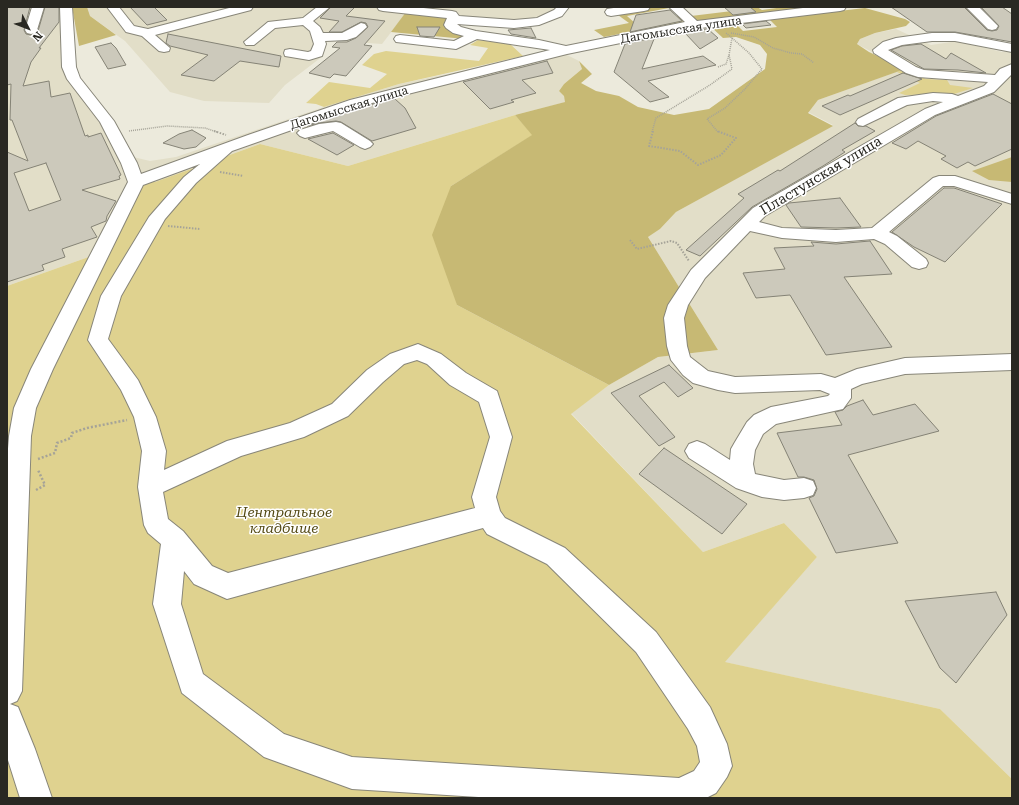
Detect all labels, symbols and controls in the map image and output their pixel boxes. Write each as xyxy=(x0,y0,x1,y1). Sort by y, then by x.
north arrow xyxy=(8,8,48,48)
street label: Дагомысская улица xyxy=(619,13,743,47)
text: N xyxy=(30,29,45,44)
street label: Дагомысская улица xyxy=(288,83,410,133)
street label: Пластунская улица xyxy=(757,133,885,219)
park label: Центральное кладбище xyxy=(236,505,332,538)

